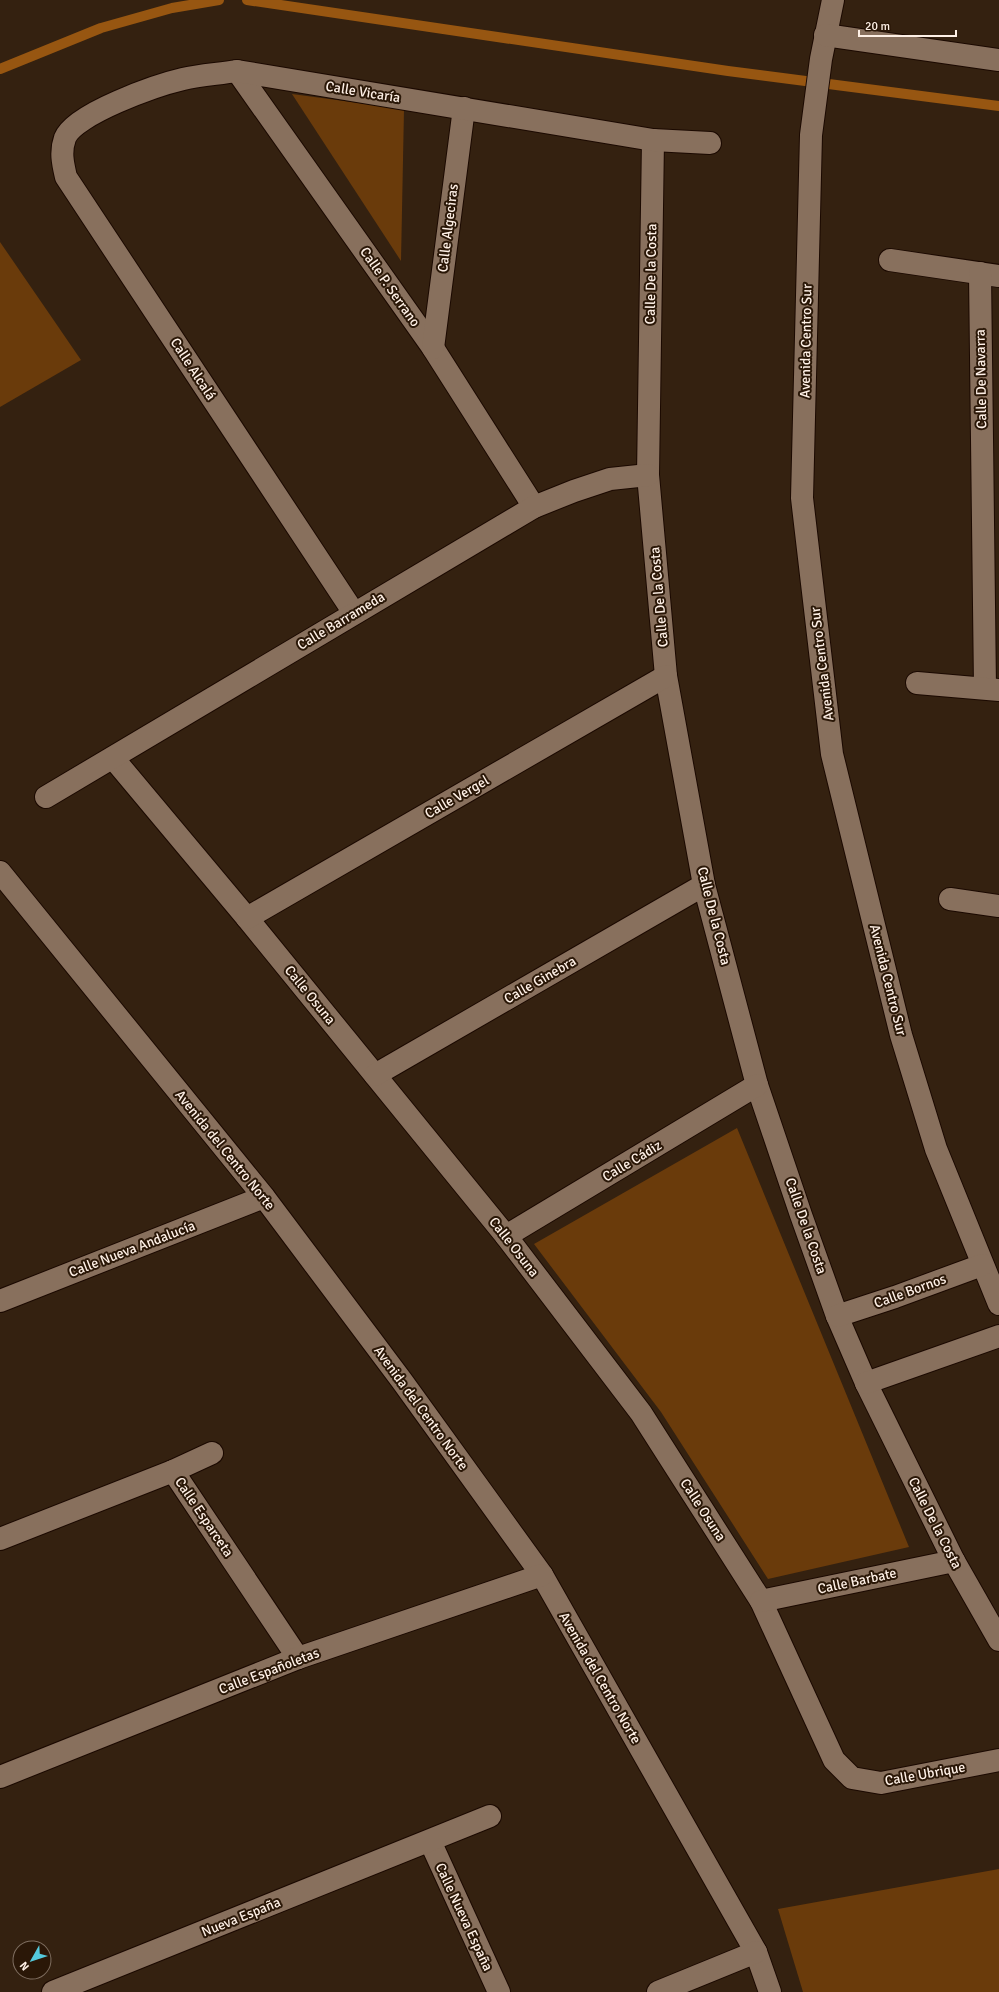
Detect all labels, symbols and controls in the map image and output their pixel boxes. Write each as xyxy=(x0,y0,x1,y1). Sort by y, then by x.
scale bar xyxy=(859,12,956,38)
text: 20 m xyxy=(865,19,890,34)
street label: Calle Vicaría xyxy=(324,78,402,106)
street label: Calle Algeciras xyxy=(434,183,462,273)
street label: Calle De la Costa xyxy=(642,224,660,324)
street label: Calle P. Serrano xyxy=(356,244,424,330)
street label: Avenida Centro Sur xyxy=(797,283,816,398)
street label: Calle De Navarra xyxy=(972,329,990,429)
street label: Calle Alcalá xyxy=(167,335,219,403)
street label: Calle De la Costa xyxy=(646,546,672,648)
street label: Calle Barrameda xyxy=(294,588,388,654)
street label: Avenida Centro Sur xyxy=(806,605,837,722)
street label: Calle Vergel xyxy=(422,772,492,822)
street label: Calle De la Costa xyxy=(694,865,734,967)
street label: Avenida Centro Sur xyxy=(866,923,910,1038)
street label: Calle Ginebra xyxy=(501,953,579,1007)
street label: Calle Osuna xyxy=(281,962,339,1028)
street label: Avenida del Centro Norte xyxy=(171,1087,279,1213)
street label: Calle Cádiz xyxy=(599,1137,665,1185)
street label: Calle De la Costa xyxy=(782,1176,830,1276)
street label: Calle Osuna xyxy=(485,1214,543,1280)
street label: Calle Nueva Andalucía xyxy=(66,1217,198,1281)
street label: Calle Bornos xyxy=(872,1270,948,1312)
street label: Avenida del Centro Norte xyxy=(370,1343,472,1473)
street label: Calle Esparceta xyxy=(171,1474,237,1560)
street label: Calle De la Costa xyxy=(905,1474,965,1572)
street label: Calle Osuna xyxy=(676,1476,730,1544)
street label: Calle Barbate xyxy=(816,1564,898,1598)
street label: Avenida del Centro Norte xyxy=(555,1609,645,1747)
street label: Calle Españoletas xyxy=(216,1644,322,1698)
street label: Calle Ubrique xyxy=(883,1759,967,1789)
street label: Calle Nueva España xyxy=(432,1860,496,1974)
street label: Nueva España xyxy=(199,1893,283,1941)
north arrow xyxy=(12,1940,52,1980)
text: N xyxy=(17,1959,32,1973)

